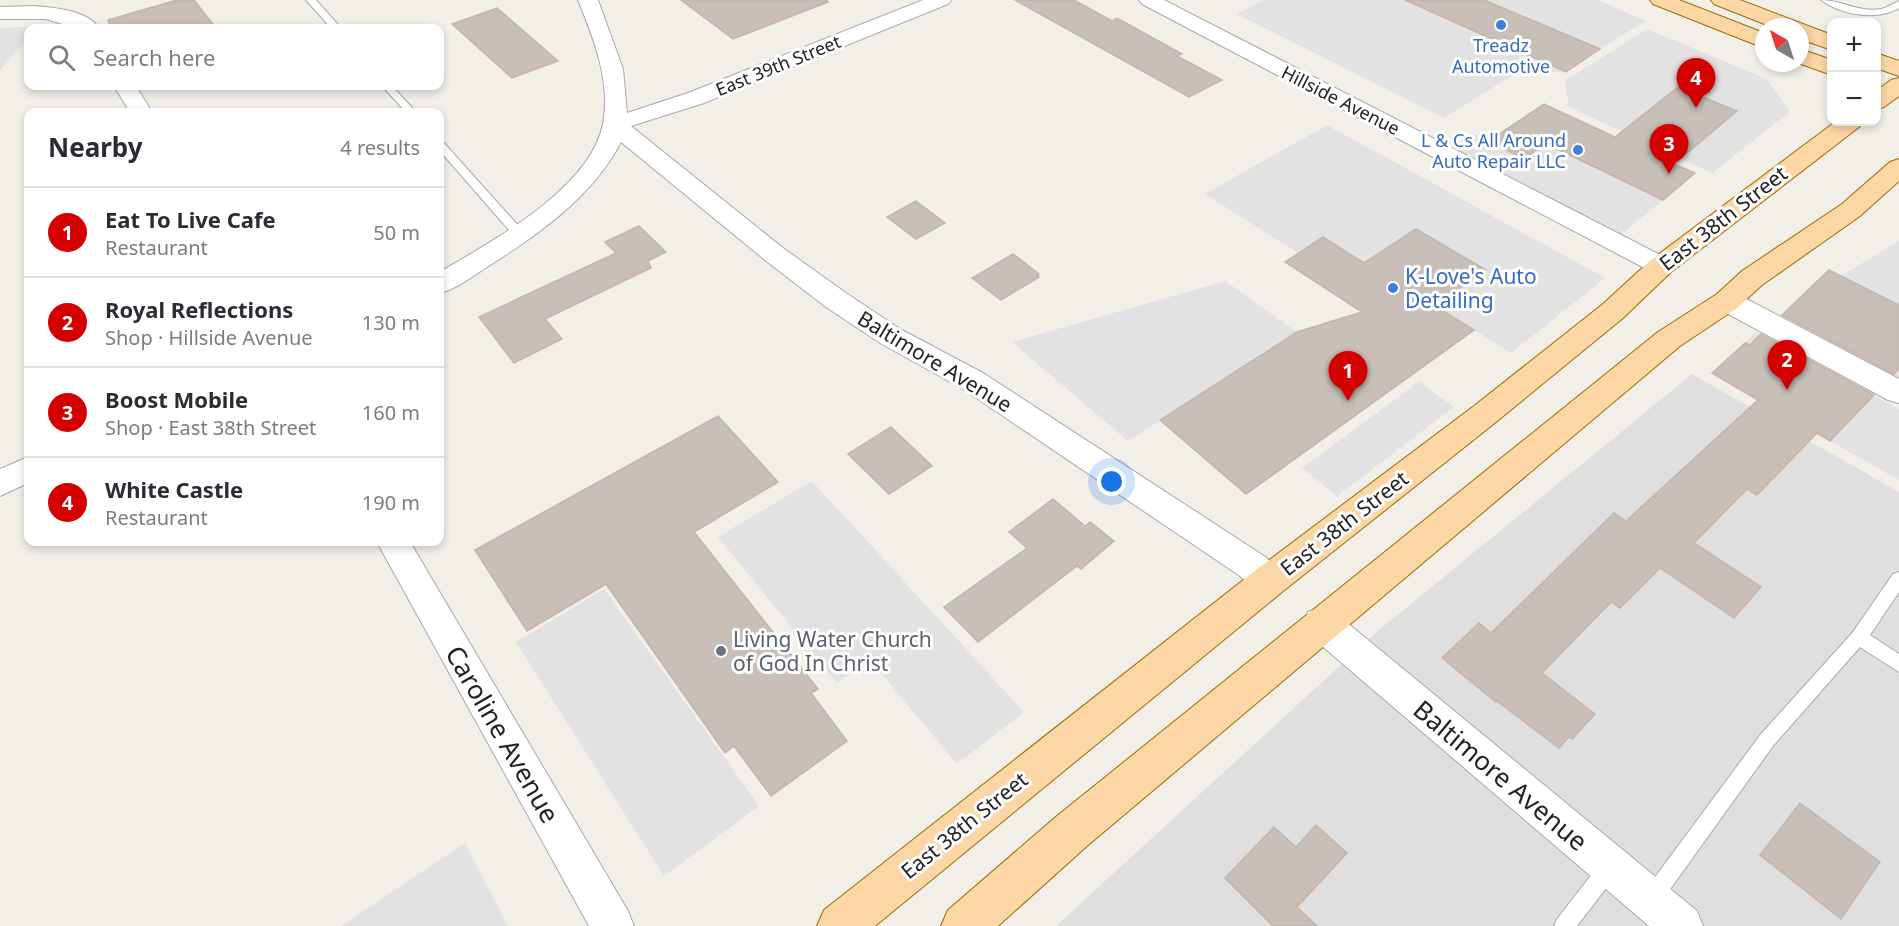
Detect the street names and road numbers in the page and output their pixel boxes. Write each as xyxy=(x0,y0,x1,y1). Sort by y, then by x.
street label: East 39th Street xyxy=(712,29,845,101)
street label: Hillside Avenue xyxy=(1278,60,1404,140)
street label: East 38th Street xyxy=(1653,159,1793,277)
street label: Baltimore Avenue xyxy=(853,304,1017,418)
street label: East 38th Street xyxy=(1274,464,1414,582)
street label: Caroline Avenue xyxy=(438,639,568,829)
street label: Baltimore Avenue xyxy=(1406,691,1596,859)
street label: East 38th Street xyxy=(895,765,1033,885)

